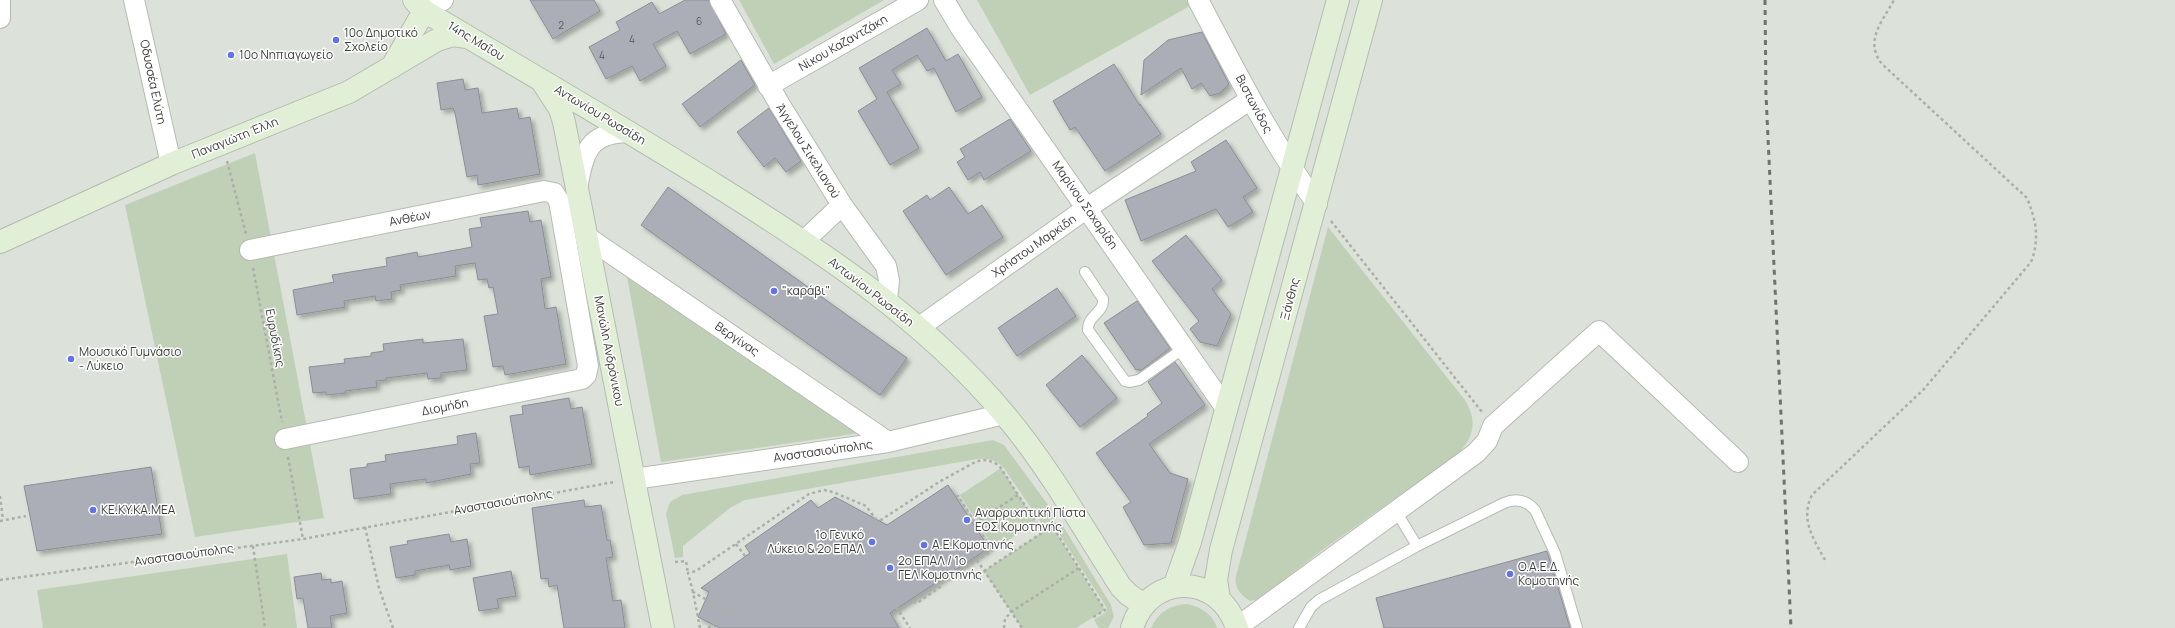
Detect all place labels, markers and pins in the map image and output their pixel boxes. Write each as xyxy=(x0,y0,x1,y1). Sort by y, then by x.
place label: 10ο Δημοτικό Σχολείο xyxy=(344,24,418,55)
marker: 10ο Δημοτικό Σχολείο xyxy=(331,35,341,45)
place label: 10ο Νηπιαγωγείο xyxy=(239,46,333,63)
marker: 10ο Νηπιαγωγείο xyxy=(226,50,236,60)
place label: "καράβι" xyxy=(782,282,830,299)
marker: "καράβι" xyxy=(769,286,779,296)
place label: Μουσικό Γυμνάσιο - Λύκειο xyxy=(79,343,181,374)
marker: Μουσικό Γυμνάσιο - Λύκειο xyxy=(66,354,76,364)
place label: ΚΕ.ΚΥ.ΚΑ.ΜΕΑ xyxy=(101,501,176,518)
place label: Αναρριχητική Πίστα ΕΟΣ Κομοτηνής xyxy=(975,504,1086,535)
marker: ΚΕ.ΚΥ.ΚΑ.ΜΕΑ xyxy=(88,505,98,515)
marker: Αναρριχητική Πίστα ΕΟΣ Κομοτηνής xyxy=(962,515,972,525)
place label: 1ο Γενικό Λύκειο & 2ο ΕΠΑΛ xyxy=(767,526,865,557)
place label: Α.Ε.Κομοτηνής xyxy=(932,536,1014,553)
marker: 1ο Γενικό Λύκειο & 2ο ΕΠΑΛ xyxy=(867,537,877,547)
marker: Α.Ε.Κομοτηνής xyxy=(919,540,929,550)
place label: 2ο ΕΠΑΛ / 1ο ΓΕΛ Κομοτηνής xyxy=(898,552,982,583)
place label: Ο.Α.Ε.Δ. Κομοτηνής xyxy=(1518,558,1579,589)
marker: 2ο ΕΠΑΛ / 1ο ΓΕΛ Κομοτηνής xyxy=(885,563,895,573)
marker: Ο.Α.Ε.Δ. Κομοτηνής xyxy=(1505,569,1515,579)

